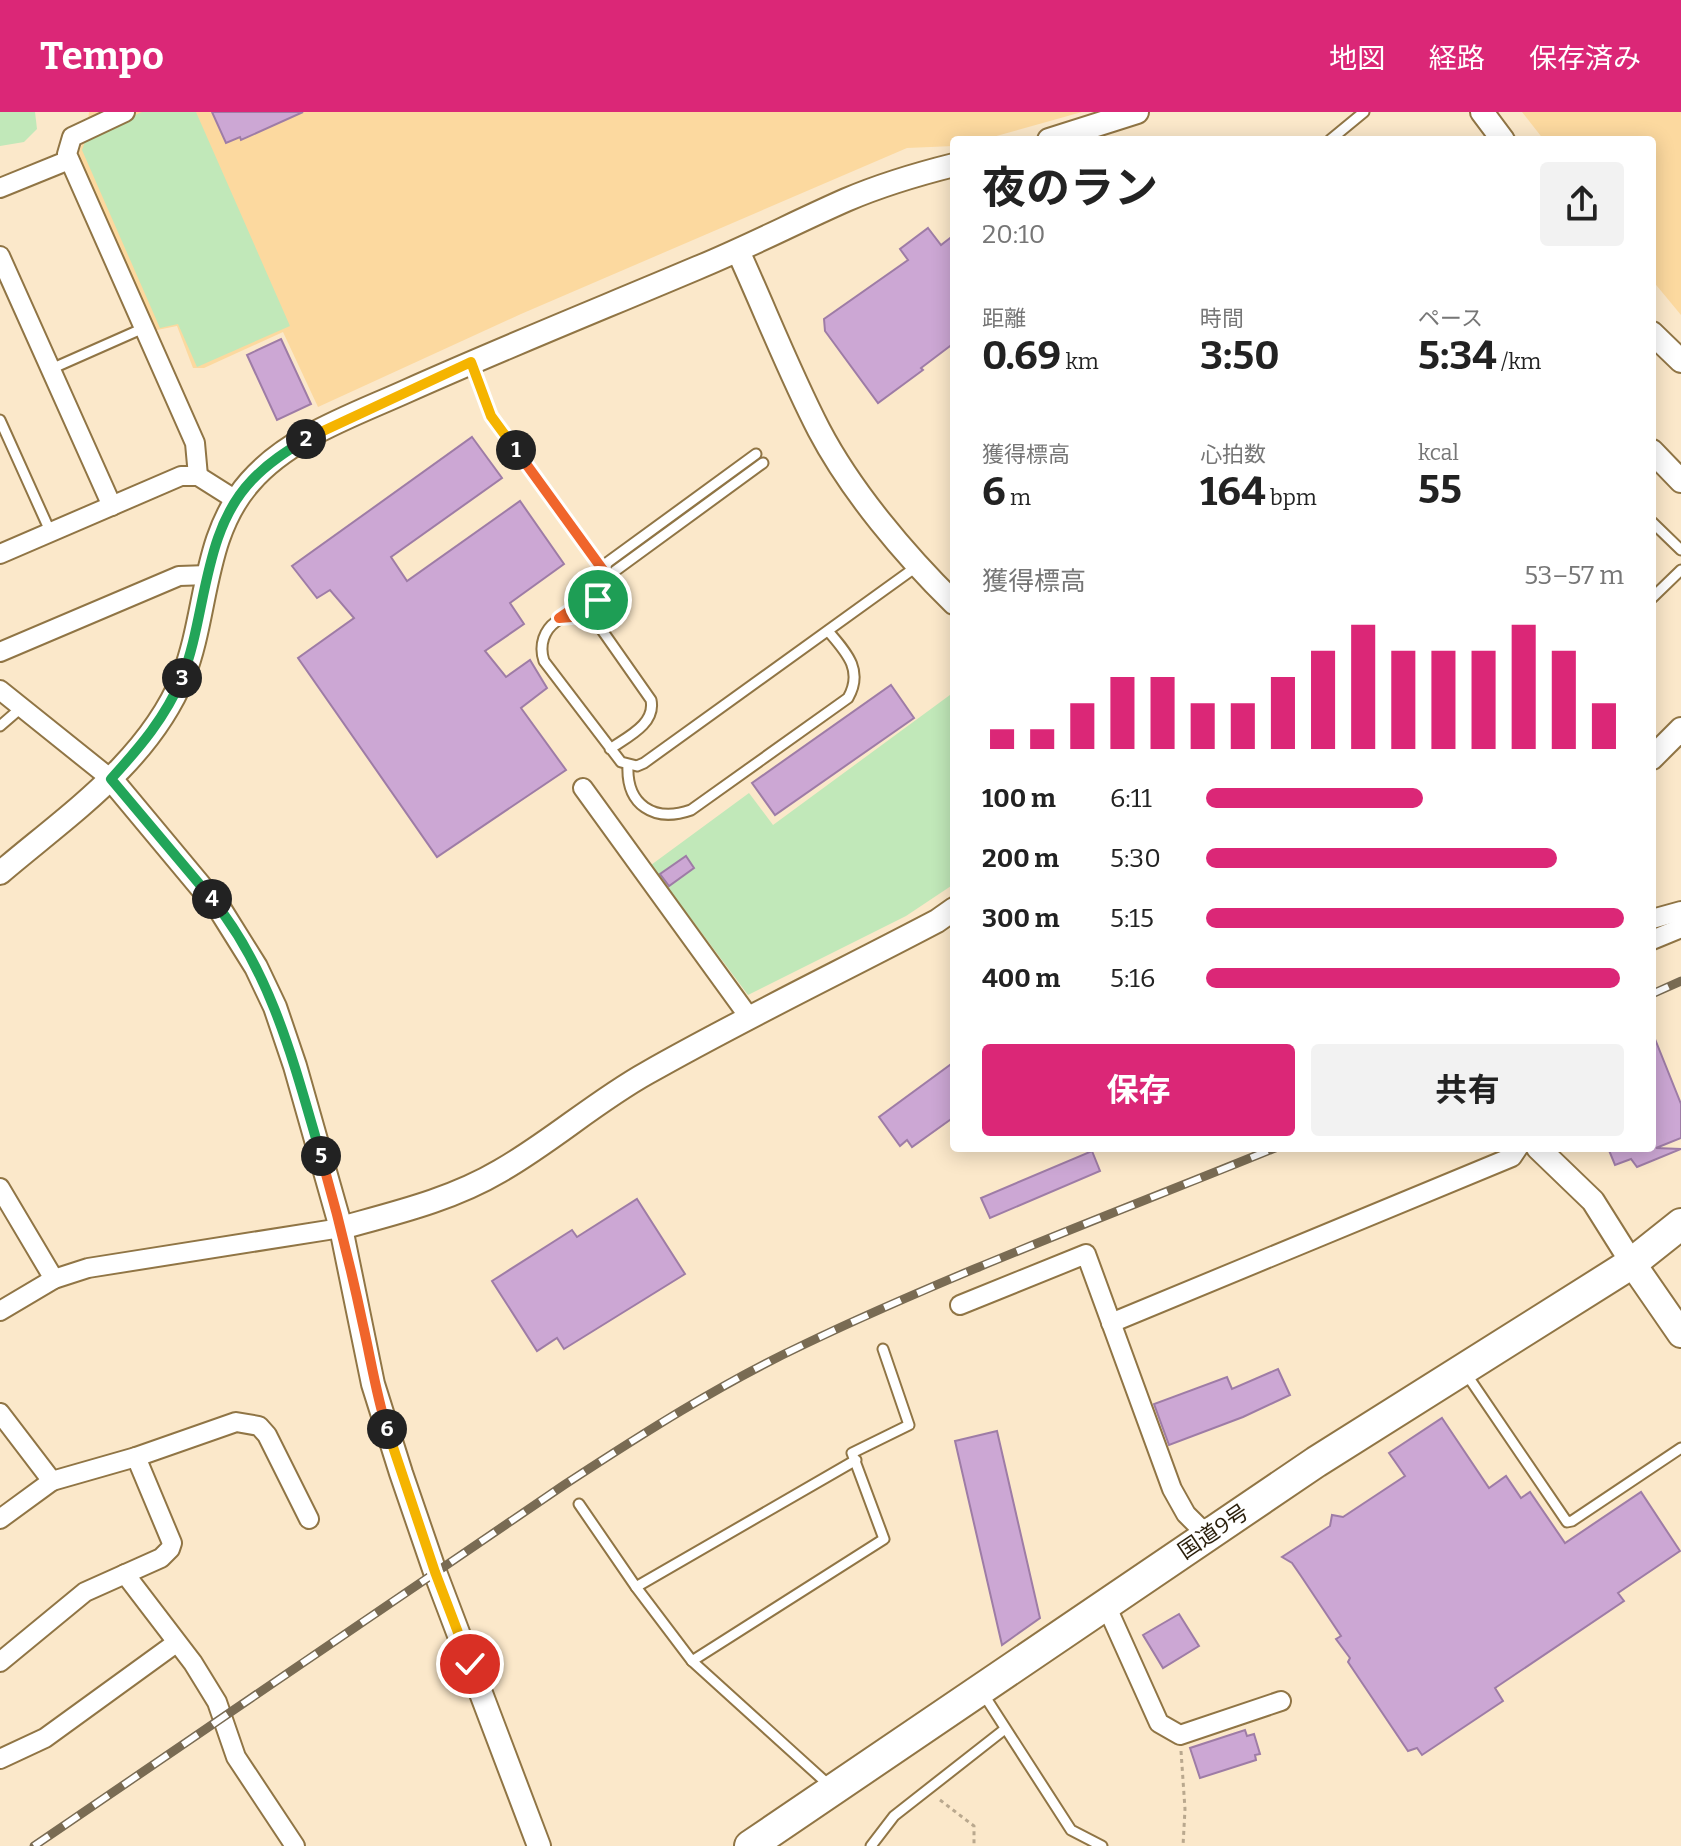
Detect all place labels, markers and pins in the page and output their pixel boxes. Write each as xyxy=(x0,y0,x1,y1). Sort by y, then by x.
pin: 2 xyxy=(286,419,326,459)
pin: 1 xyxy=(496,430,536,470)
pin xyxy=(564,566,632,634)
pin: 3 xyxy=(162,658,202,698)
pin: 4 xyxy=(192,879,232,919)
pin: 5 xyxy=(301,1136,341,1176)
pin: 6 xyxy=(367,1409,407,1449)
pin xyxy=(436,1630,504,1698)

